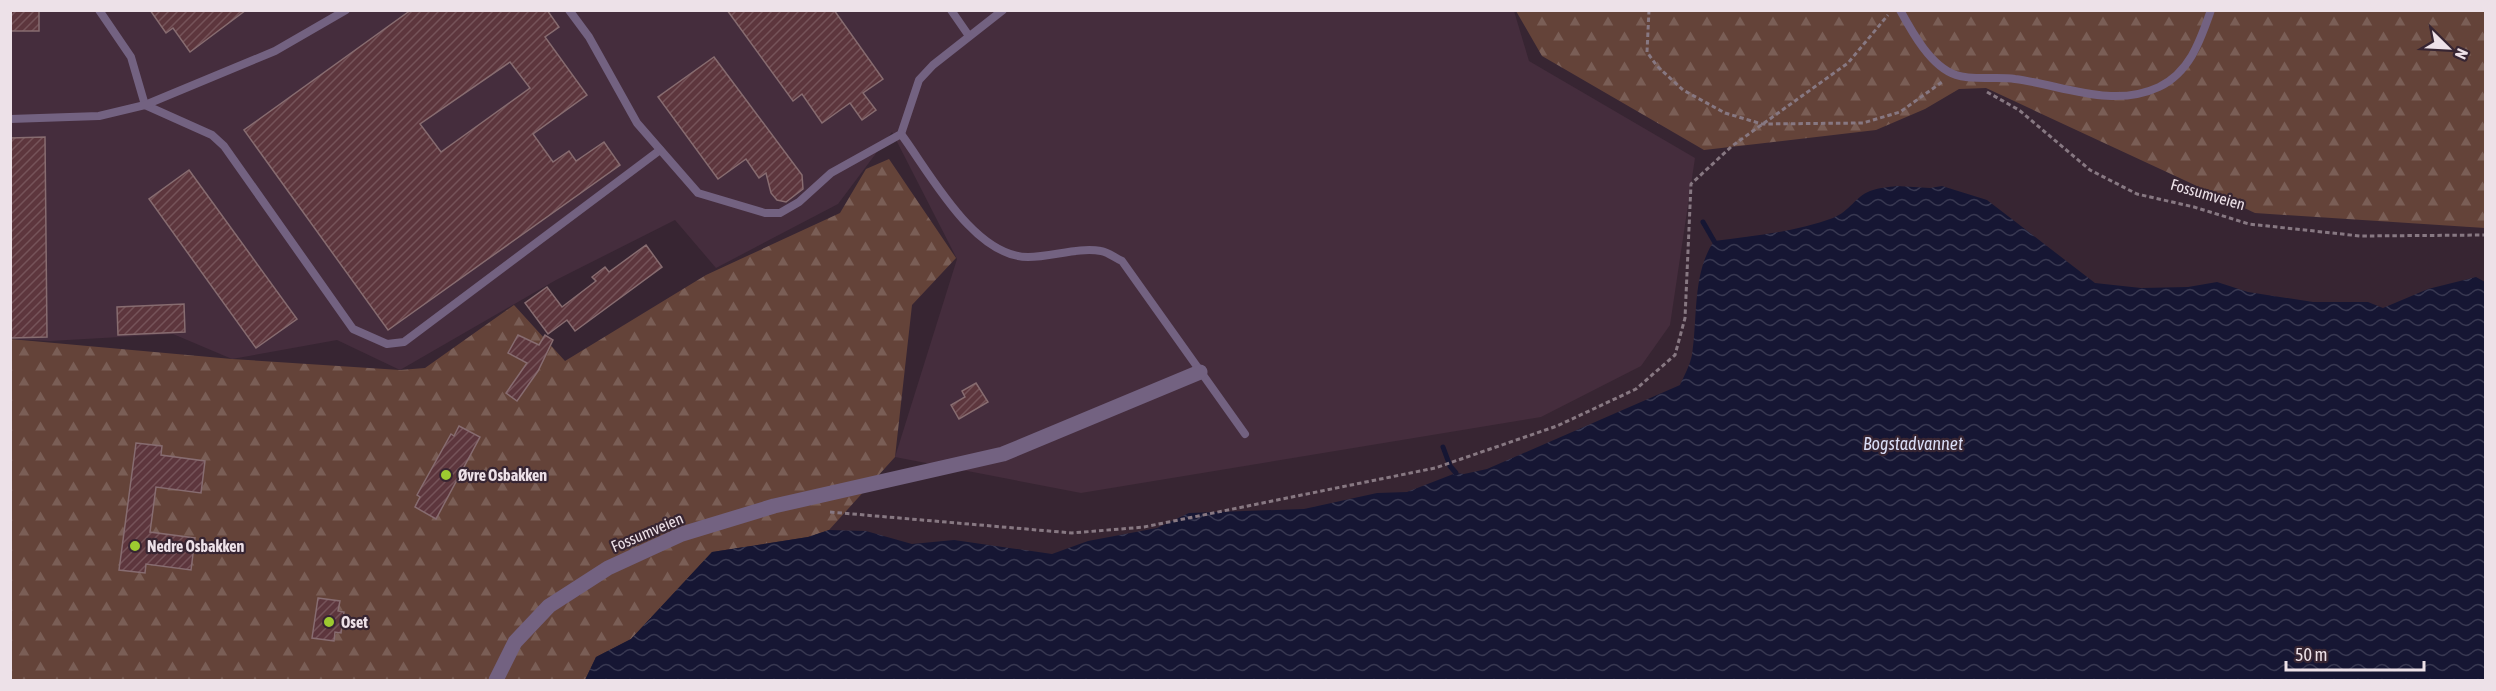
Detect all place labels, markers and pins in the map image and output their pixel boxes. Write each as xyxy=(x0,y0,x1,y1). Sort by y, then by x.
place label: Øvre Osbakken xyxy=(458,466,547,484)
marker: Øvre Osbakken xyxy=(439,468,453,482)
place label: Nedre Osbakken xyxy=(147,537,244,555)
marker: Nedre Osbakken xyxy=(128,539,142,553)
place label: Oset xyxy=(341,613,368,631)
marker: Oset xyxy=(322,615,336,629)

